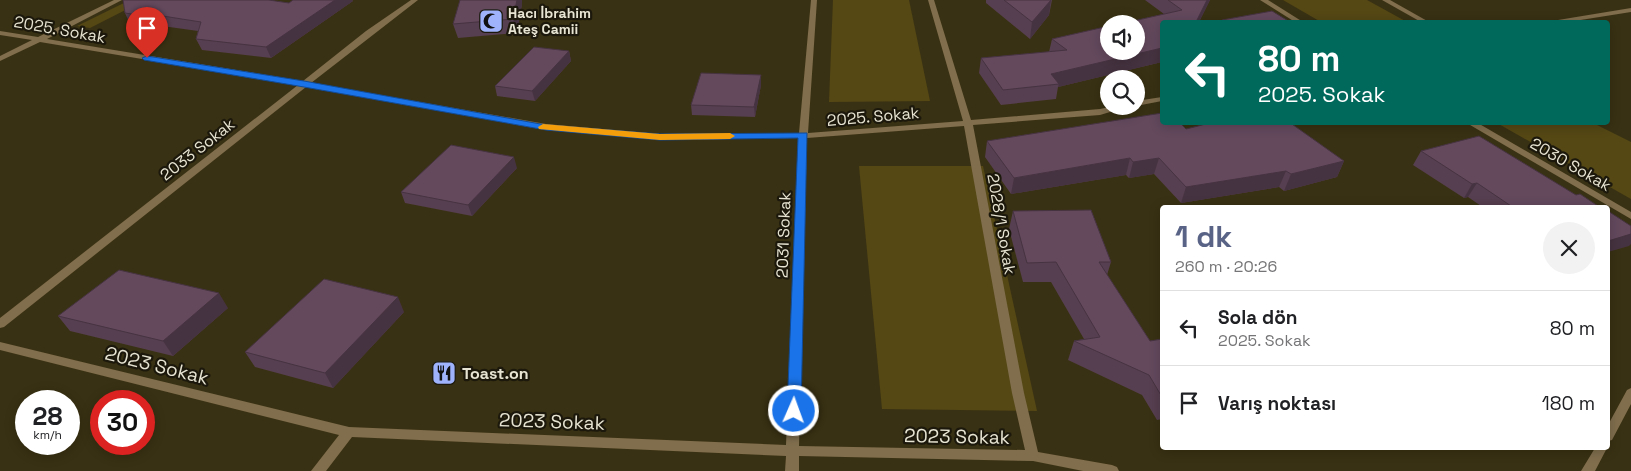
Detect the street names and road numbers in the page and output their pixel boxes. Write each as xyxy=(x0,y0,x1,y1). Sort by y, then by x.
street label: 2025. Sokak xyxy=(12,11,108,48)
street label: 2025. Sokak xyxy=(826,102,921,131)
street label: 2033 Sokak xyxy=(156,113,239,185)
street label: 2030 Sokak xyxy=(1527,133,1615,196)
street label: 2028/1 Sokak xyxy=(982,172,1021,277)
street label: 2031 Sokak xyxy=(772,191,796,278)
street label: 2023 Sokak xyxy=(102,341,211,390)
street label: 2023 Sokak xyxy=(499,407,605,436)
street label: 2023 Sokak xyxy=(904,423,1010,450)

